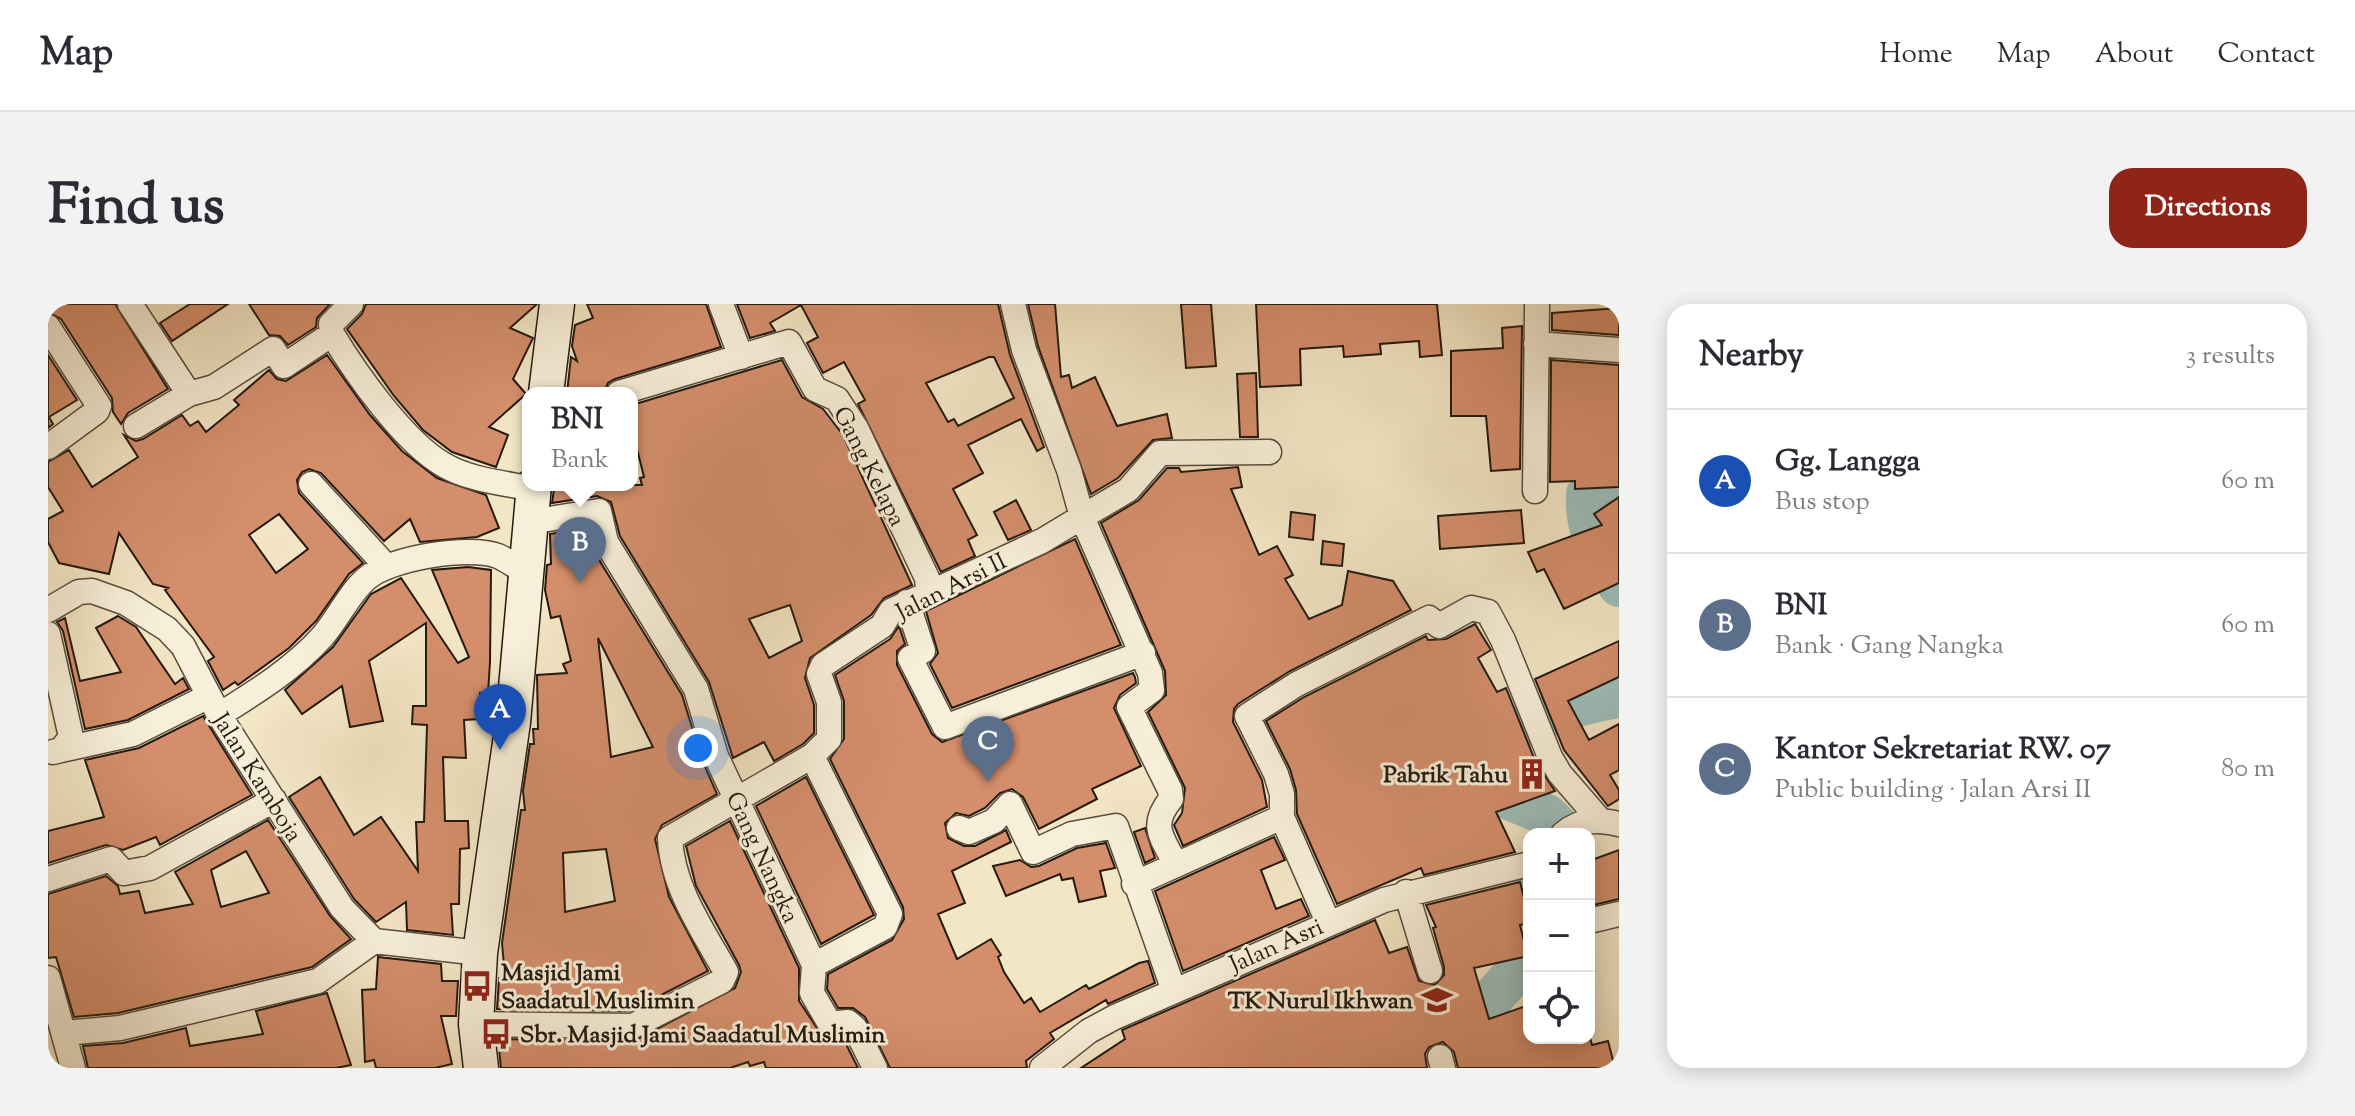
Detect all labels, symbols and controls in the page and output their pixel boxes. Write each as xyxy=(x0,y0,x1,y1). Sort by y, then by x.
text: Map xyxy=(40,28,113,82)
text: Home xyxy=(1879,35,1953,75)
text: Map xyxy=(1997,35,2051,75)
text: About xyxy=(2095,35,2173,75)
text: Contact xyxy=(2217,35,2315,75)
text: Find us xyxy=(48,168,224,249)
button: Directions xyxy=(2109,168,2307,248)
text: Nearby xyxy=(1699,332,1804,381)
text: 3 results xyxy=(2186,338,2275,375)
popup xyxy=(522,387,638,491)
text: BNI xyxy=(551,399,603,442)
street label: Gang Kelapa xyxy=(823,401,913,533)
text: Gg. Langga xyxy=(1775,441,1920,484)
text: Bank xyxy=(551,442,609,479)
text: A xyxy=(1714,463,1736,500)
text: 60 m xyxy=(2221,463,2275,500)
text: Bus stop xyxy=(1775,484,1870,521)
pin: B xyxy=(554,517,606,583)
street label: Jalan Arsi II xyxy=(889,545,1013,631)
text: BNI xyxy=(1775,585,1827,628)
text: B xyxy=(1717,607,1733,644)
text: 60 m xyxy=(2221,607,2275,644)
text: Bank · Gang Nangka xyxy=(1775,628,2004,665)
pin: A xyxy=(474,684,526,750)
street label: Jalan Kamboja xyxy=(202,705,310,849)
pin: C xyxy=(962,716,1014,782)
your location xyxy=(678,728,718,768)
text: Kantor Sekretariat RW. 07 xyxy=(1775,729,2111,772)
text: C xyxy=(1715,751,1735,788)
text: 80 m xyxy=(2221,751,2275,788)
building icon: Pabrik Tahu xyxy=(1515,757,1549,791)
place label: Pabrik Tahu xyxy=(1383,759,1508,793)
text: Public building · Jalan Arsi II xyxy=(1775,772,2091,809)
street label: Gang Nangka xyxy=(716,787,806,929)
map controls xyxy=(1523,828,1595,1044)
button: + xyxy=(1523,828,1595,900)
button: − xyxy=(1523,900,1595,972)
street label: Jalan Asri xyxy=(1222,911,1329,983)
place label: Masjid Jami Saadatul Muslimin xyxy=(501,957,695,1019)
bus stop icon: Masjid Jami Saadatul Muslimin xyxy=(460,969,494,1003)
button: locate xyxy=(1523,972,1595,1044)
school or university icon: TK Nurul Ikhwan xyxy=(1420,983,1454,1017)
place label: TK Nurul Ikhwan xyxy=(1228,985,1414,1019)
bus stop icon: Sbr. Masjid Jami Saadatul Muslimin xyxy=(479,1017,513,1051)
place label: Sbr. Masjid Jami Saadatul Muslimin xyxy=(520,1019,886,1053)

